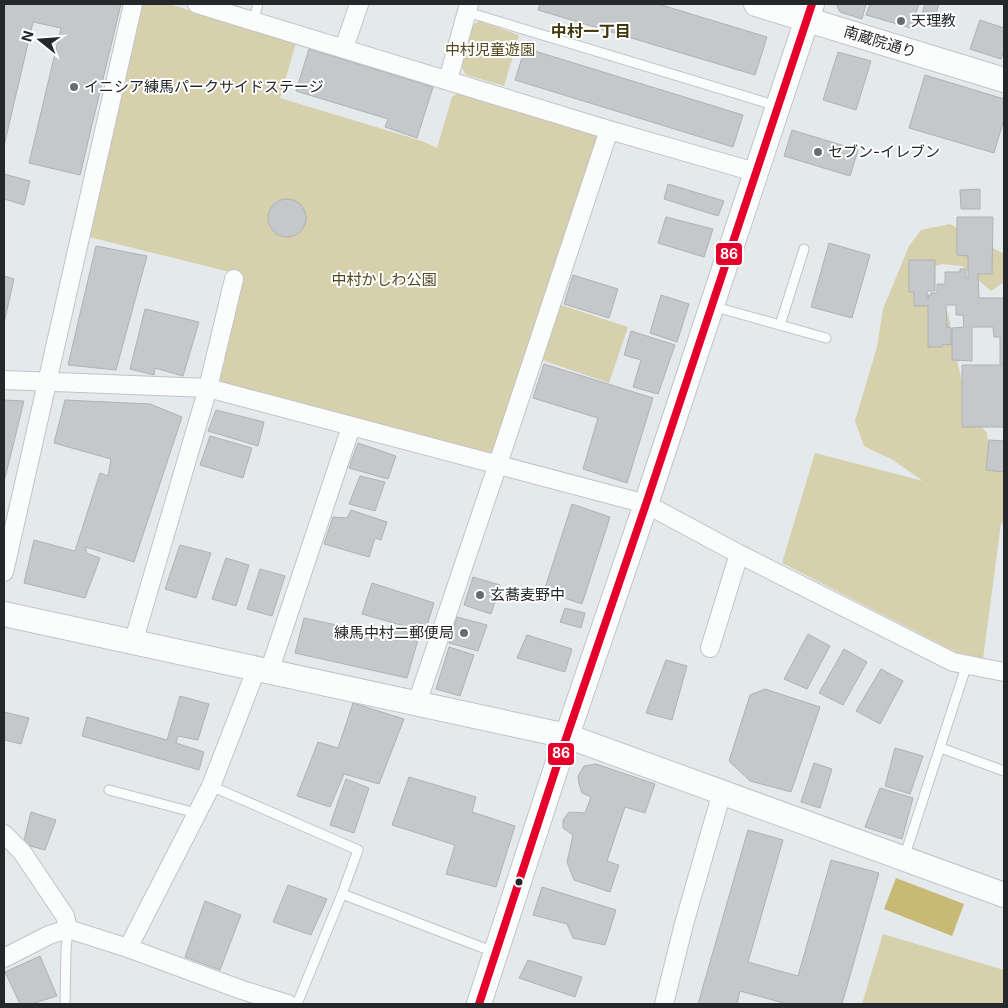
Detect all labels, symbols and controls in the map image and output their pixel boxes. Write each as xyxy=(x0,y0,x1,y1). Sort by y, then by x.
place label: 天理教 xyxy=(911,11,956,30)
north arrow xyxy=(15,15,65,65)
marker: 天理教 xyxy=(895,15,907,27)
district label: 中村一丁目 xyxy=(551,21,631,41)
street label: 南蔵院通り xyxy=(841,21,919,62)
text: N xyxy=(17,28,37,44)
park label: 中村児童遊園 xyxy=(445,40,535,59)
place label: イニシア練馬パークサイドステージ xyxy=(84,77,324,96)
marker: イニシア練馬パークサイドステージ xyxy=(68,81,80,93)
place label: セブン-イレブン xyxy=(828,142,940,161)
marker: セブン-イレブン xyxy=(812,146,824,158)
line badge: 86 xyxy=(715,242,743,266)
text: 86 xyxy=(720,245,738,262)
park label: 中村かしわ公園 xyxy=(331,270,437,289)
place label: 玄蕎麦野中 xyxy=(490,585,565,604)
marker: 玄蕎麦野中 xyxy=(474,589,486,601)
place label: 練馬中村二郵便局 xyxy=(334,623,454,642)
marker: 練馬中村二郵便局 xyxy=(458,627,470,639)
line badge: 86 xyxy=(547,742,575,766)
text: 86 xyxy=(552,744,570,761)
unlabelled marker xyxy=(514,877,524,887)

